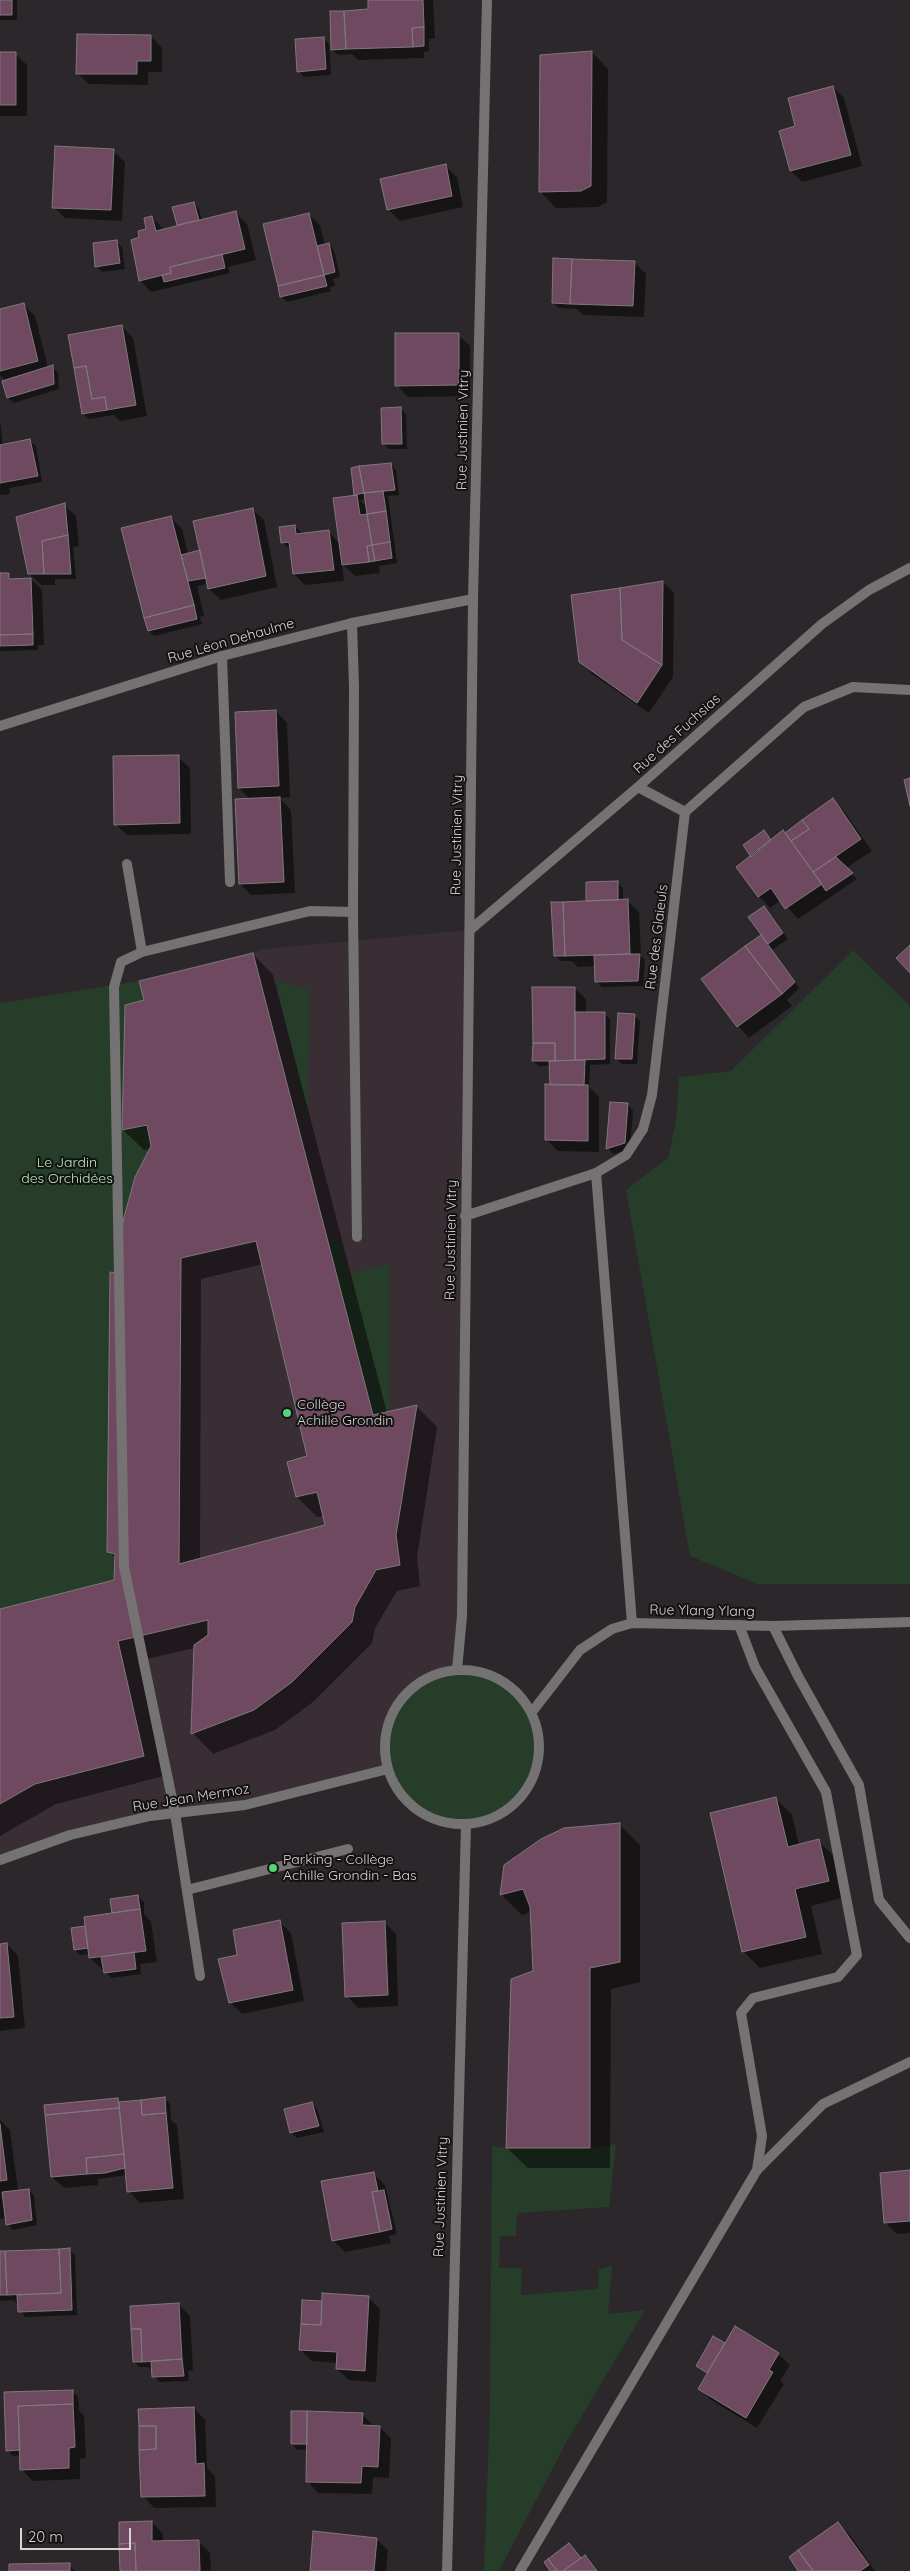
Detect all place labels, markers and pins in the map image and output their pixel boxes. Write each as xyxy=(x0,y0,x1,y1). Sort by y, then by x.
place label: Collège Achille Grondin xyxy=(297,1397,393,1430)
marker: Collège Achille Grondin xyxy=(281,1407,293,1419)
place label: Parking - Collège Achille Grondin - Bas xyxy=(283,1852,416,1884)
marker: Parking - Collège Achille Grondin - Bas xyxy=(267,1862,279,1874)

